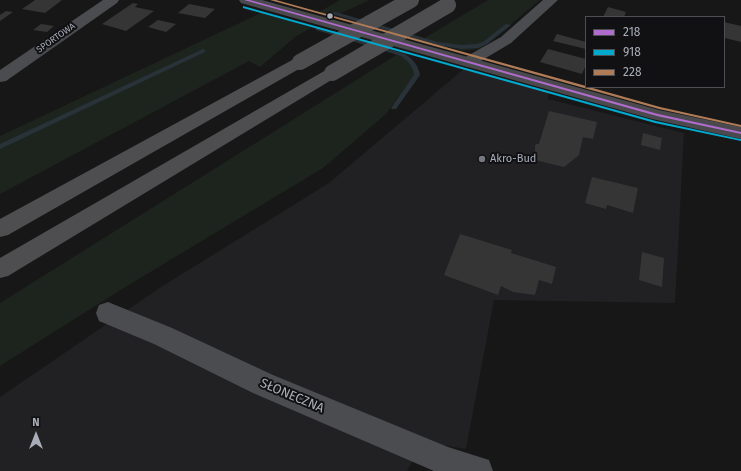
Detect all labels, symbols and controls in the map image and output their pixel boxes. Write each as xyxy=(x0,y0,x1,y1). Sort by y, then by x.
unlabelled marker xyxy=(325,11,335,21)
legend xyxy=(585,16,725,88)
street label: SPORTOWA xyxy=(35,21,77,55)
text: 218 xyxy=(623,25,640,39)
text: 918 xyxy=(623,45,641,59)
text: 228 xyxy=(623,65,642,79)
place label: Akro-Bud xyxy=(490,152,536,166)
marker: Akro-Bud xyxy=(477,154,487,164)
street label: SŁONECZNA xyxy=(258,376,326,416)
north arrow xyxy=(16,415,56,455)
text: N xyxy=(32,416,40,429)

